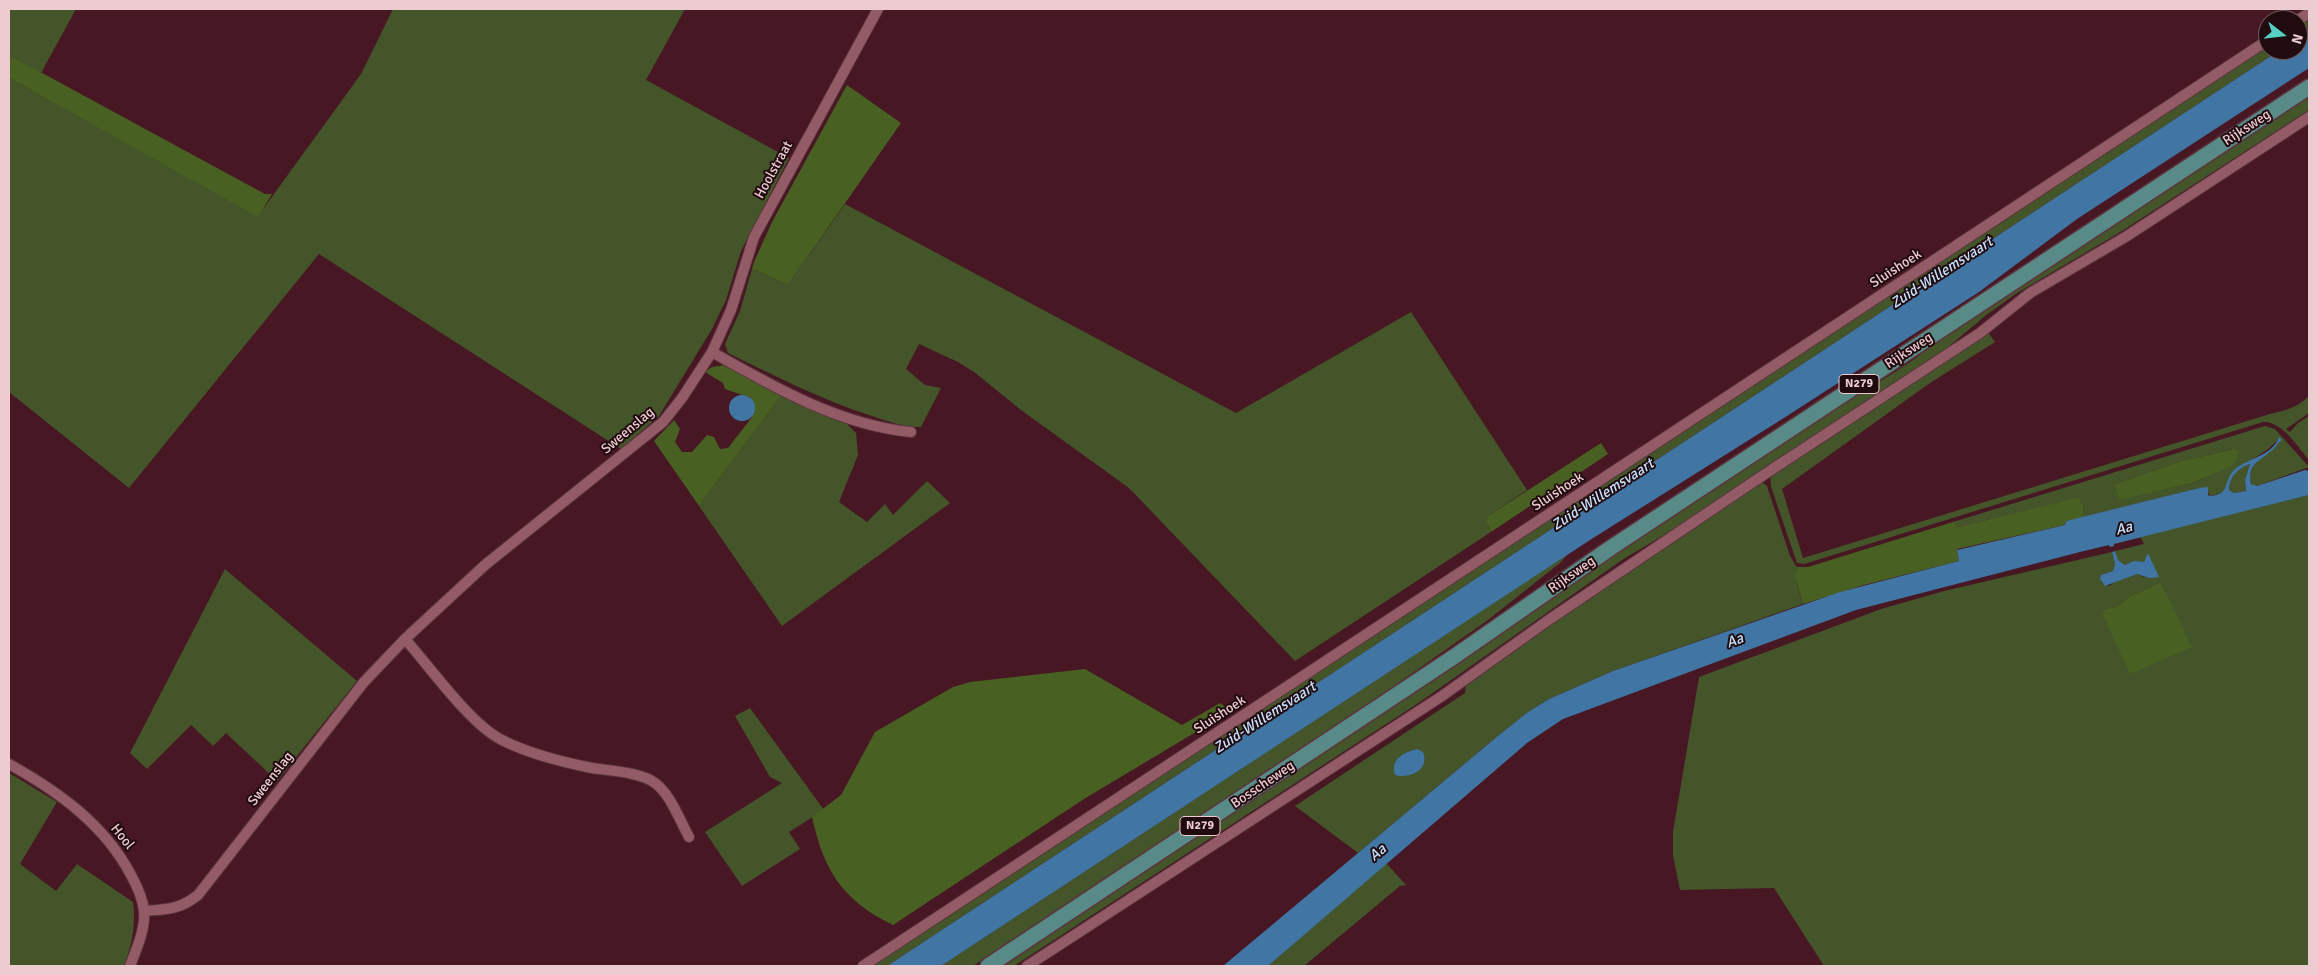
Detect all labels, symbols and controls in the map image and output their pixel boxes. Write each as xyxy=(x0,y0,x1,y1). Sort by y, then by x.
north arrow xyxy=(2258,10,2308,60)
text: N xyxy=(2287,32,2306,46)
street label: Rijksweg xyxy=(2220,106,2274,150)
street label: Hoolstraat xyxy=(751,138,797,202)
water label: Zuid-Willemsvaart xyxy=(1888,233,1996,313)
street label: Sluishoek xyxy=(1867,246,1925,292)
street label: Rijksweg xyxy=(1882,329,1936,373)
road number: N279 xyxy=(1839,374,1879,394)
street label: Sweenslag xyxy=(598,404,658,458)
water label: Zuid-Willemsvaart xyxy=(1549,455,1657,535)
street label: Sluishoek xyxy=(1529,469,1587,515)
water label: Aa xyxy=(2114,518,2134,540)
street label: Rijksweg xyxy=(1545,553,1599,597)
water label: Aa xyxy=(1724,630,1746,652)
water label: Zuid-Willemsvaart xyxy=(1211,678,1319,758)
street label: Sluishoek xyxy=(1191,692,1249,738)
street label: Sweenslag xyxy=(245,749,297,809)
street label: Bosscheweg xyxy=(1228,758,1298,812)
road number: N279 xyxy=(1180,816,1220,836)
street label: Hool xyxy=(107,821,137,853)
water label: Aa xyxy=(1366,841,1390,865)

